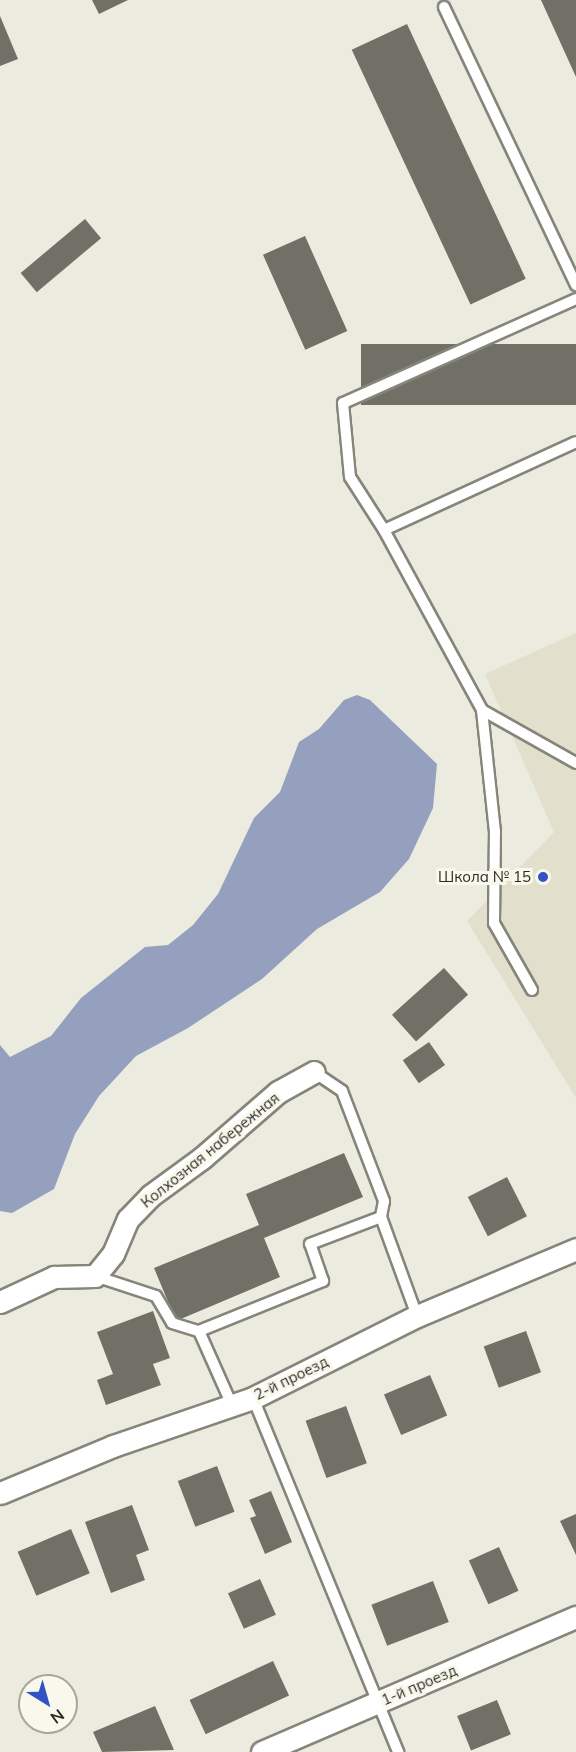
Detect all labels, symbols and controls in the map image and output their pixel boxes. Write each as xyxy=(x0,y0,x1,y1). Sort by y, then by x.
place label: Школа № 15 xyxy=(438,868,531,886)
marker: Школа № 15 xyxy=(536,870,550,884)
street label: Колхозная набережная xyxy=(137,1089,283,1211)
street label: 2-й проезд xyxy=(251,1352,331,1404)
street label: 1-й проезд xyxy=(379,1661,459,1709)
north arrow xyxy=(18,1674,78,1734)
text: N xyxy=(47,1705,68,1728)

